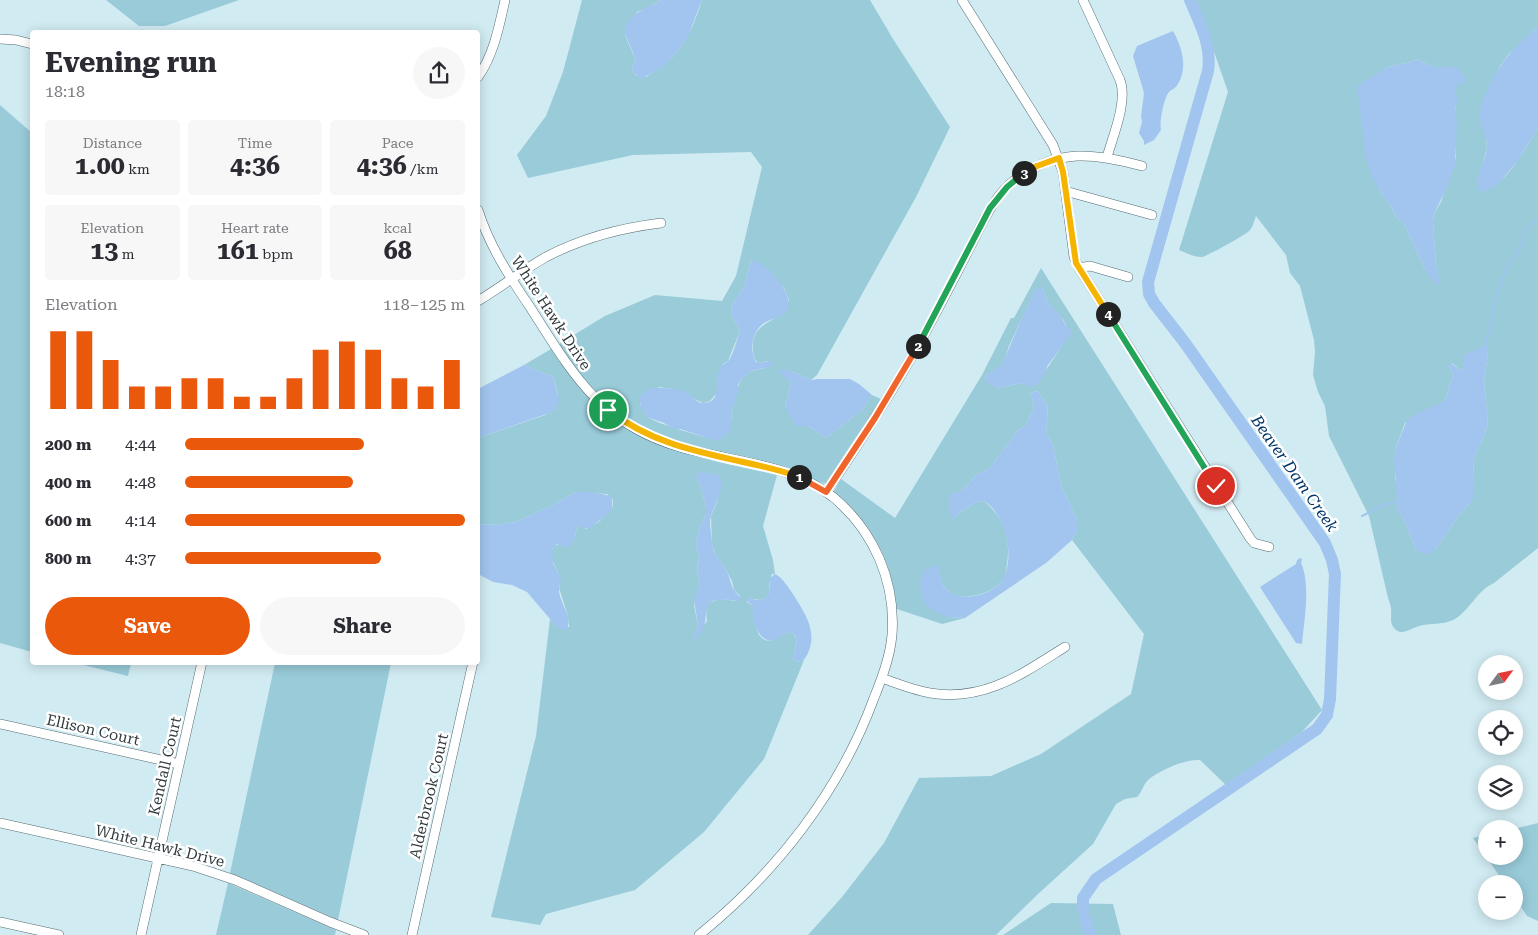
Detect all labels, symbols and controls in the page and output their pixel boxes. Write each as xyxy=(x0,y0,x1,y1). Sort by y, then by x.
text: Evening run xyxy=(45,46,217,79)
button: share xyxy=(413,47,465,99)
text: 18:18 xyxy=(45,82,85,101)
text: Distance xyxy=(83,135,142,151)
text: Time xyxy=(238,135,272,151)
text: Pace xyxy=(382,135,413,151)
text: 1.00 xyxy=(75,151,125,180)
text: 4:36 xyxy=(230,151,280,180)
text: 4:36 xyxy=(357,151,407,180)
pin: 3 xyxy=(1012,160,1036,186)
text: km xyxy=(125,161,150,177)
text: /km xyxy=(407,161,438,177)
text: 3 xyxy=(1021,165,1028,181)
text: Elevation xyxy=(81,220,144,236)
text: Heart rate xyxy=(221,220,289,236)
text: kcal xyxy=(384,220,412,236)
text: 13 xyxy=(90,236,118,265)
text: 161 xyxy=(217,236,259,265)
text: 68 xyxy=(384,236,412,265)
text: m xyxy=(118,246,134,262)
text: bpm xyxy=(259,246,293,262)
street label: White Hawk Drive xyxy=(507,253,595,373)
text: Elevation xyxy=(45,295,118,314)
text: 118–125 m xyxy=(383,295,465,314)
pin: 4 xyxy=(1096,302,1120,326)
text: 4 xyxy=(1105,306,1112,322)
pin: 2 xyxy=(906,334,930,358)
text: 2 xyxy=(915,338,922,354)
pin xyxy=(587,389,629,431)
icon: arrive xyxy=(594,396,622,424)
water label: Beaver Dam Creek xyxy=(1247,411,1342,536)
text: 200 m xyxy=(45,435,91,454)
text: 4:44 xyxy=(125,435,156,454)
pin: 1 xyxy=(786,464,812,490)
pin xyxy=(1195,465,1237,507)
text: 1 xyxy=(796,469,803,485)
icon: check xyxy=(1202,472,1230,500)
text: 400 m xyxy=(45,473,91,492)
text: 4:48 xyxy=(125,473,156,492)
text: 600 m xyxy=(45,511,91,530)
text: 4:14 xyxy=(125,511,156,530)
text: 800 m xyxy=(45,549,91,568)
text: 4:37 xyxy=(125,549,156,568)
button: Save xyxy=(45,597,250,655)
button: Share xyxy=(260,597,465,655)
north arrow xyxy=(1478,655,1522,700)
map controls xyxy=(1478,655,1523,920)
button: locate xyxy=(1478,710,1523,755)
street label: Ellison Court xyxy=(45,711,142,750)
street label: Kendall Court xyxy=(145,715,185,817)
street label: Alderbrook Court xyxy=(406,731,452,860)
button: layers xyxy=(1478,765,1523,810)
button: + xyxy=(1478,820,1523,865)
street label: White Hawk Drive xyxy=(94,821,226,871)
button: − xyxy=(1478,875,1523,920)

